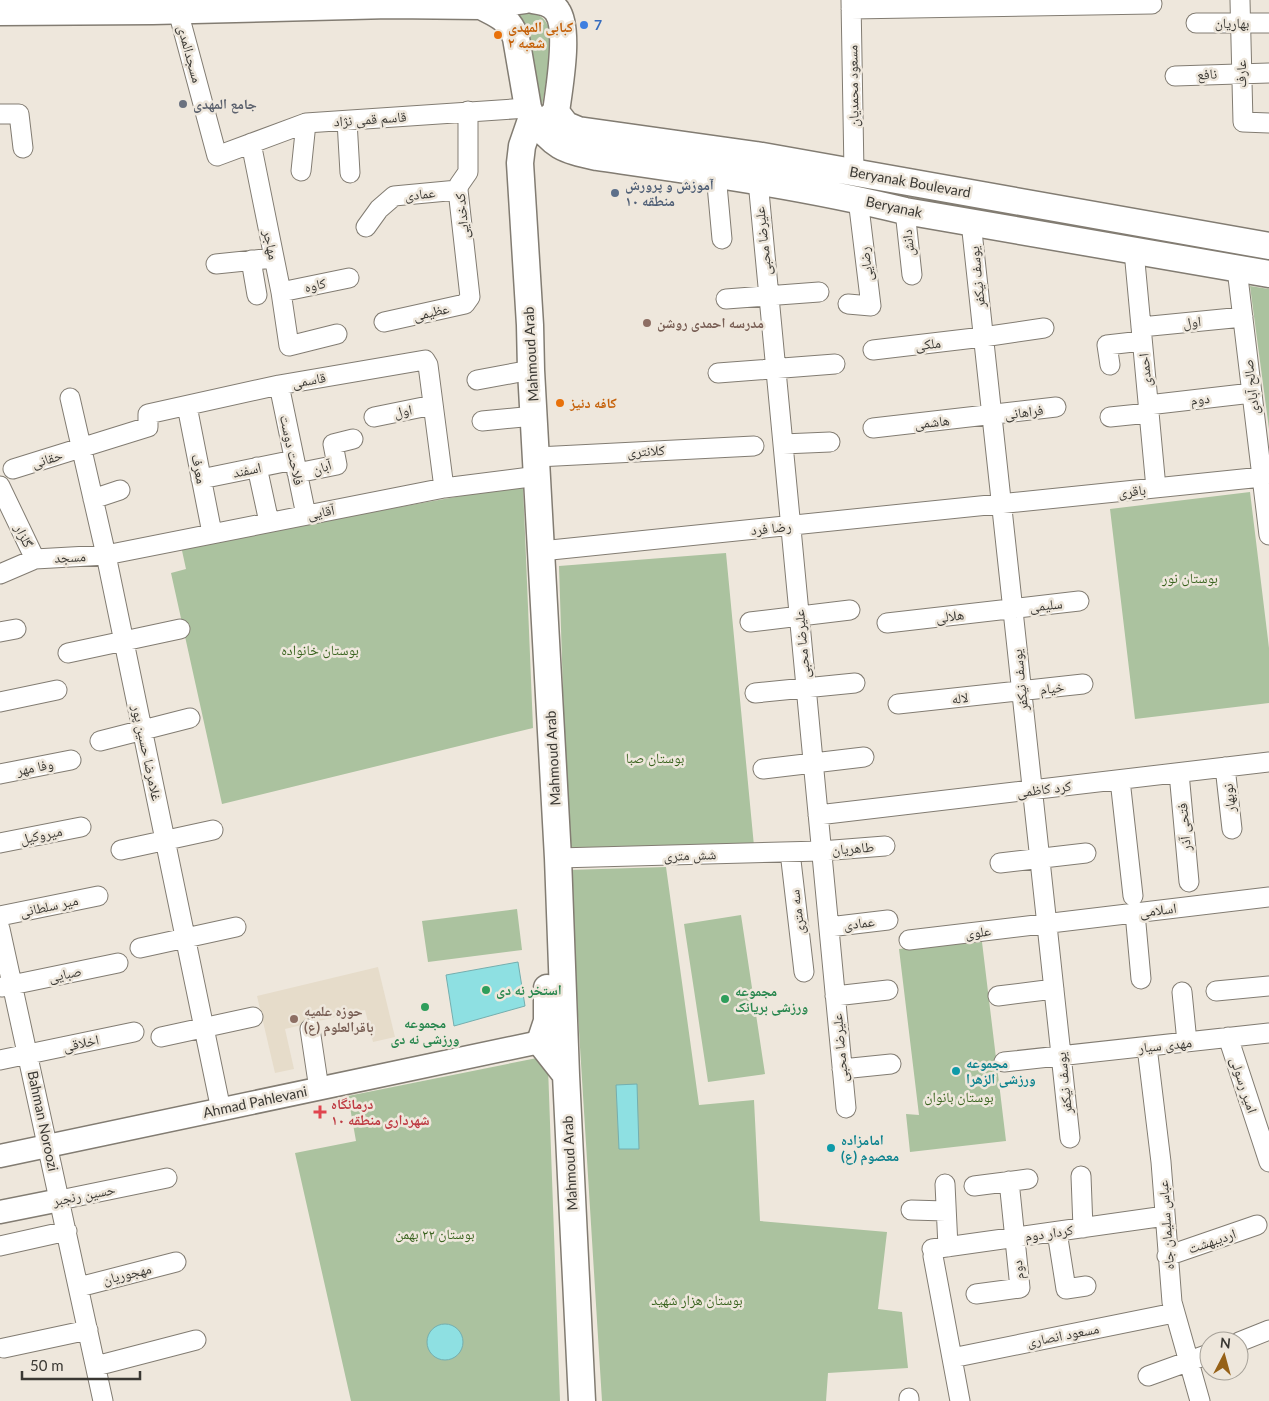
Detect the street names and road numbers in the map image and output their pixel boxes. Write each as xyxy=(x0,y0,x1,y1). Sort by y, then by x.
street label: بهاریان xyxy=(1215,14,1249,32)
street label: مسجدالمدی xyxy=(174,23,206,85)
street label: مسعود محمدیان xyxy=(843,45,863,127)
street label: عارف xyxy=(1232,60,1250,88)
street label: نافع xyxy=(1197,64,1218,85)
street label: قاسم قمی نژاد xyxy=(333,107,407,132)
street label: Beryanak Boulevard xyxy=(848,162,972,201)
street label: عمادی xyxy=(404,183,436,205)
street label: کدخدایی xyxy=(451,192,473,240)
street label: Beryanak xyxy=(864,192,925,221)
street label: علیرضا محبی xyxy=(750,206,776,276)
street label: مهاجر xyxy=(259,228,283,261)
street label: دانش xyxy=(898,228,918,257)
street label: یوسف نیکفر xyxy=(965,245,989,310)
street label: رضایی xyxy=(855,246,877,282)
street label: کاوه xyxy=(303,274,328,296)
street label: عظیمی xyxy=(411,299,451,325)
street label: Mahmoud Arab xyxy=(520,306,541,402)
street label: اول xyxy=(1182,312,1202,332)
street label: ملکی xyxy=(914,333,942,355)
street label: احمدی xyxy=(1135,353,1155,387)
street label: صالح آبادی xyxy=(1239,358,1264,416)
street label: قاسمی xyxy=(291,368,327,392)
street label: دوم xyxy=(1189,389,1211,410)
street label: اول xyxy=(392,400,414,422)
street label: فراهانی xyxy=(1004,401,1045,423)
street label: هاشمی xyxy=(914,411,950,433)
street label: فلاحت دوست xyxy=(276,413,308,487)
street label: کلانتری xyxy=(627,441,665,461)
street label: حقانی xyxy=(29,446,65,472)
street label: معرف xyxy=(187,453,211,485)
street label: آبان xyxy=(310,456,334,478)
street label: اسفند xyxy=(231,458,263,481)
street label: باقری xyxy=(1117,481,1147,501)
street label: آقایی xyxy=(306,500,336,523)
street label: رضا فرد xyxy=(750,517,792,539)
street label: گلزار xyxy=(10,521,37,551)
street label: مسجد xyxy=(54,547,86,566)
street label: سلیمی xyxy=(1029,594,1063,616)
street label: هلالی xyxy=(935,605,965,627)
street label: علیرضا محبی xyxy=(790,609,814,679)
street label: یوسف نیکفر xyxy=(1008,648,1032,713)
street label: خیام xyxy=(1039,678,1065,699)
street label: لاله xyxy=(951,688,969,707)
street label: غلامرضا حسین پور xyxy=(128,702,166,803)
street label: Mahmoud Arab xyxy=(542,710,563,806)
street label: وفا مهر xyxy=(14,755,55,780)
street label: کرد کاظمی xyxy=(1016,777,1072,801)
street label: نوبهار xyxy=(1219,783,1240,814)
street label: فتحی آذر xyxy=(1173,802,1195,853)
street label: میروکیل xyxy=(18,822,64,848)
street label: طاهریان xyxy=(831,838,875,858)
street label: شش متری xyxy=(663,845,717,865)
street label: سه متری xyxy=(785,889,809,935)
street label: میر سلطانی xyxy=(18,891,80,921)
street label: اسلامی xyxy=(1138,899,1178,921)
street label: عمادی xyxy=(843,912,875,934)
street label: علوی xyxy=(964,921,992,943)
street label: صبایی xyxy=(47,962,83,986)
street label: علیرضا محبی xyxy=(828,1013,852,1083)
street label: اخلاقی xyxy=(61,1030,101,1056)
street label: مهدی سیار xyxy=(1136,1033,1193,1057)
street label: یوسف نیکفر xyxy=(1052,1051,1076,1116)
street label: امیر رسولی xyxy=(1227,1055,1261,1115)
street label: Bahman Noroozi xyxy=(25,1069,62,1173)
street label: Ahmad Pahlevani xyxy=(201,1082,308,1121)
street label: Mahmoud Arab xyxy=(559,1115,580,1211)
street label: حسین رنجبر xyxy=(50,1180,117,1210)
street label: عباس سلیمان جاه xyxy=(1154,1180,1178,1270)
street label: کردار دوم xyxy=(1024,1221,1075,1246)
street label: اردیبهشت xyxy=(1186,1224,1238,1258)
street label: مهجوریان xyxy=(101,1259,153,1289)
street label: دوم xyxy=(1008,1259,1029,1281)
street label: مسعود انصاری xyxy=(1025,1319,1101,1351)

